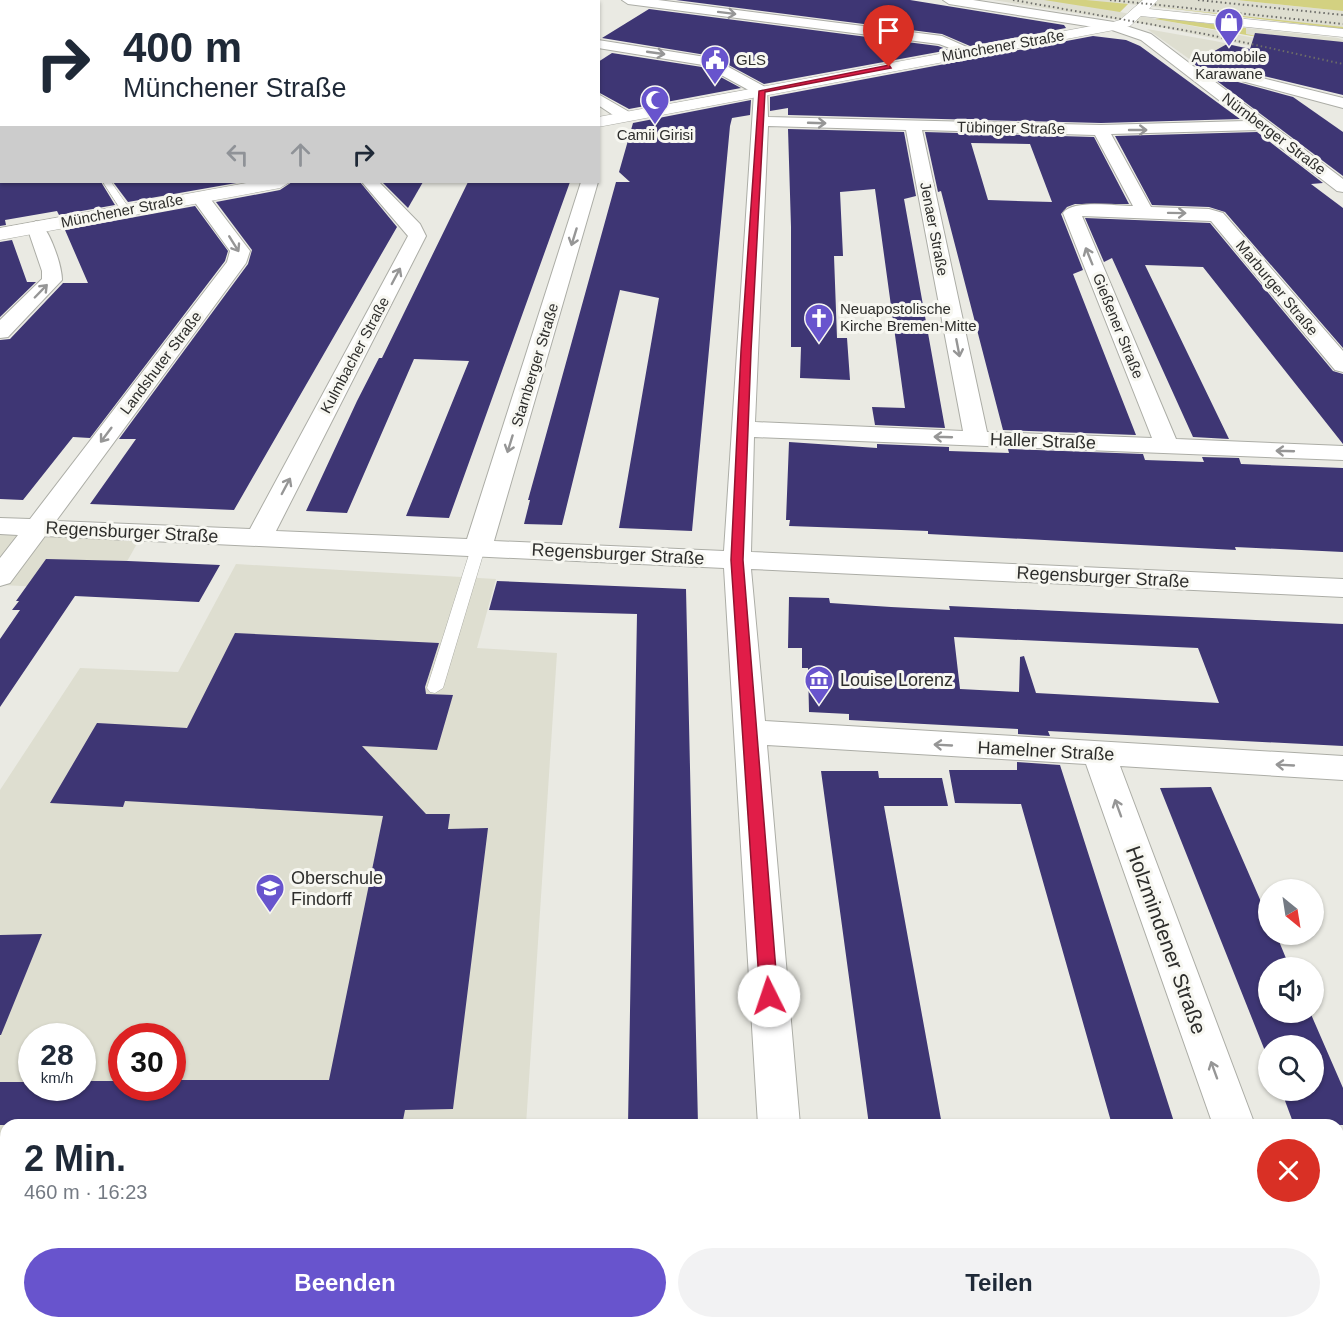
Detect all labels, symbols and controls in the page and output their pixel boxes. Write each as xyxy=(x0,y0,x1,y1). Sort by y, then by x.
pin xyxy=(863,5,914,67)
shop icon: Automobile Karawane xyxy=(1213,6,1245,48)
one-way arrow xyxy=(717,7,737,18)
icon: arrive xyxy=(872,14,905,47)
icon: right xyxy=(24,24,102,102)
text: 400 m xyxy=(123,24,242,71)
street label: Münchener Straße xyxy=(940,26,1066,65)
public building icon: GLS xyxy=(699,44,731,86)
one-way arrow xyxy=(646,47,666,58)
place label: Automobile Karawane xyxy=(1191,48,1267,82)
place label: GLS xyxy=(736,51,766,68)
text: Münchener Straße xyxy=(123,73,347,103)
mosque icon: Camii Girisi xyxy=(639,84,671,126)
street label: Nürnberger Straße xyxy=(1219,89,1329,178)
one-way arrow xyxy=(807,117,827,129)
street label: Tübinger Straße xyxy=(957,118,1065,137)
one-way arrow xyxy=(1127,124,1147,136)
place label: Camii Girisi xyxy=(617,126,693,143)
icon: left xyxy=(221,138,254,171)
icon: ahead xyxy=(284,138,317,171)
icon: right xyxy=(347,138,380,171)
street label: Jenaer Straße xyxy=(917,181,952,277)
street label: Münchener Straße xyxy=(59,190,185,231)
one-way arrow xyxy=(1167,207,1187,219)
one-way arrow xyxy=(568,227,579,246)
one-way arrow xyxy=(228,235,240,252)
street label: Marburger Straße xyxy=(1233,237,1322,338)
one-way arrow xyxy=(1083,247,1094,266)
one-way arrow xyxy=(391,267,403,285)
street label: Gießener Straße xyxy=(1090,271,1147,381)
one-way arrow xyxy=(34,283,48,298)
street label: Kulmbacher Straße xyxy=(317,294,392,416)
place label: Neuapostolische Kirche Bremen-Mitte xyxy=(840,300,977,334)
street label: Starnberger Straße xyxy=(508,301,561,429)
church icon: Neuapostolische Kirche Bremen-Mitte xyxy=(803,302,835,344)
street label: Landshuter Straße xyxy=(116,308,205,417)
one-way arrow xyxy=(953,338,964,358)
one-way arrow xyxy=(100,427,113,443)
street label: Haller Straße xyxy=(990,429,1096,453)
one-way arrow xyxy=(933,431,953,443)
one-way arrow xyxy=(504,434,515,453)
one-way arrow xyxy=(1275,445,1295,457)
one-way arrow xyxy=(280,478,292,495)
street label: Regensburger Straße xyxy=(45,517,219,547)
street label: Regensburger Straße xyxy=(531,539,705,569)
street label: Regensburger Straße xyxy=(1016,562,1190,592)
museum icon: Louise Lorenz xyxy=(803,664,835,706)
place label: Louise Lorenz xyxy=(840,670,953,690)
street label: Hamelner Straße xyxy=(977,737,1115,765)
one-way arrow xyxy=(934,740,954,751)
one-way arrow xyxy=(1275,759,1295,770)
one-way arrow xyxy=(1112,799,1123,818)
street label: Holzmindener Straße xyxy=(1122,843,1211,1037)
place label: Oberschule Findorff xyxy=(291,868,383,909)
school or university icon: Oberschule Findorff xyxy=(254,872,286,914)
north arrow xyxy=(1258,879,1324,945)
map controls xyxy=(1258,879,1324,1101)
button: sound xyxy=(1258,957,1324,1023)
position arrow xyxy=(737,964,801,1028)
speed limit sign: 30 xyxy=(108,1023,186,1101)
button: search xyxy=(1258,1035,1324,1101)
text: 28 xyxy=(40,1038,74,1071)
one-way arrow xyxy=(1208,1061,1219,1080)
text: km/h xyxy=(41,1069,73,1086)
text: 2 Min. xyxy=(24,1138,126,1179)
button: close xyxy=(1257,1139,1320,1202)
text: 460 m · 16:23 xyxy=(24,1181,147,1203)
button: Beenden xyxy=(24,1248,666,1317)
button: Teilen xyxy=(678,1248,1320,1317)

